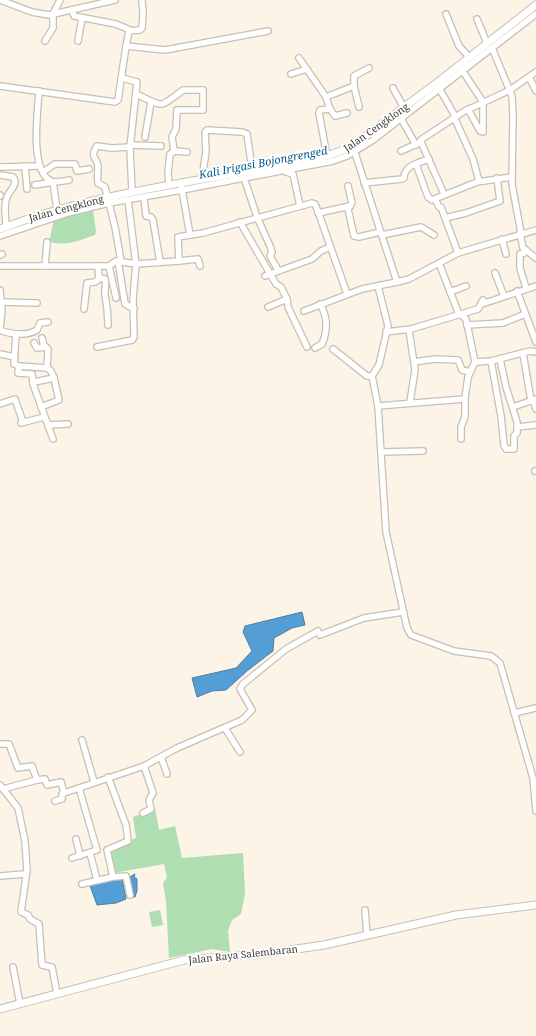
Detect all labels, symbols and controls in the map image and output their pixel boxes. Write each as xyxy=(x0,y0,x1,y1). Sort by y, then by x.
street label: Jalan Cengklong xyxy=(340,99,412,155)
water label: Kali Irigasi Bojongrenged xyxy=(197,142,329,182)
street label: Jalan Cengklong xyxy=(26,191,106,225)
street label: Jalan Raya Salembaran xyxy=(186,941,299,967)

